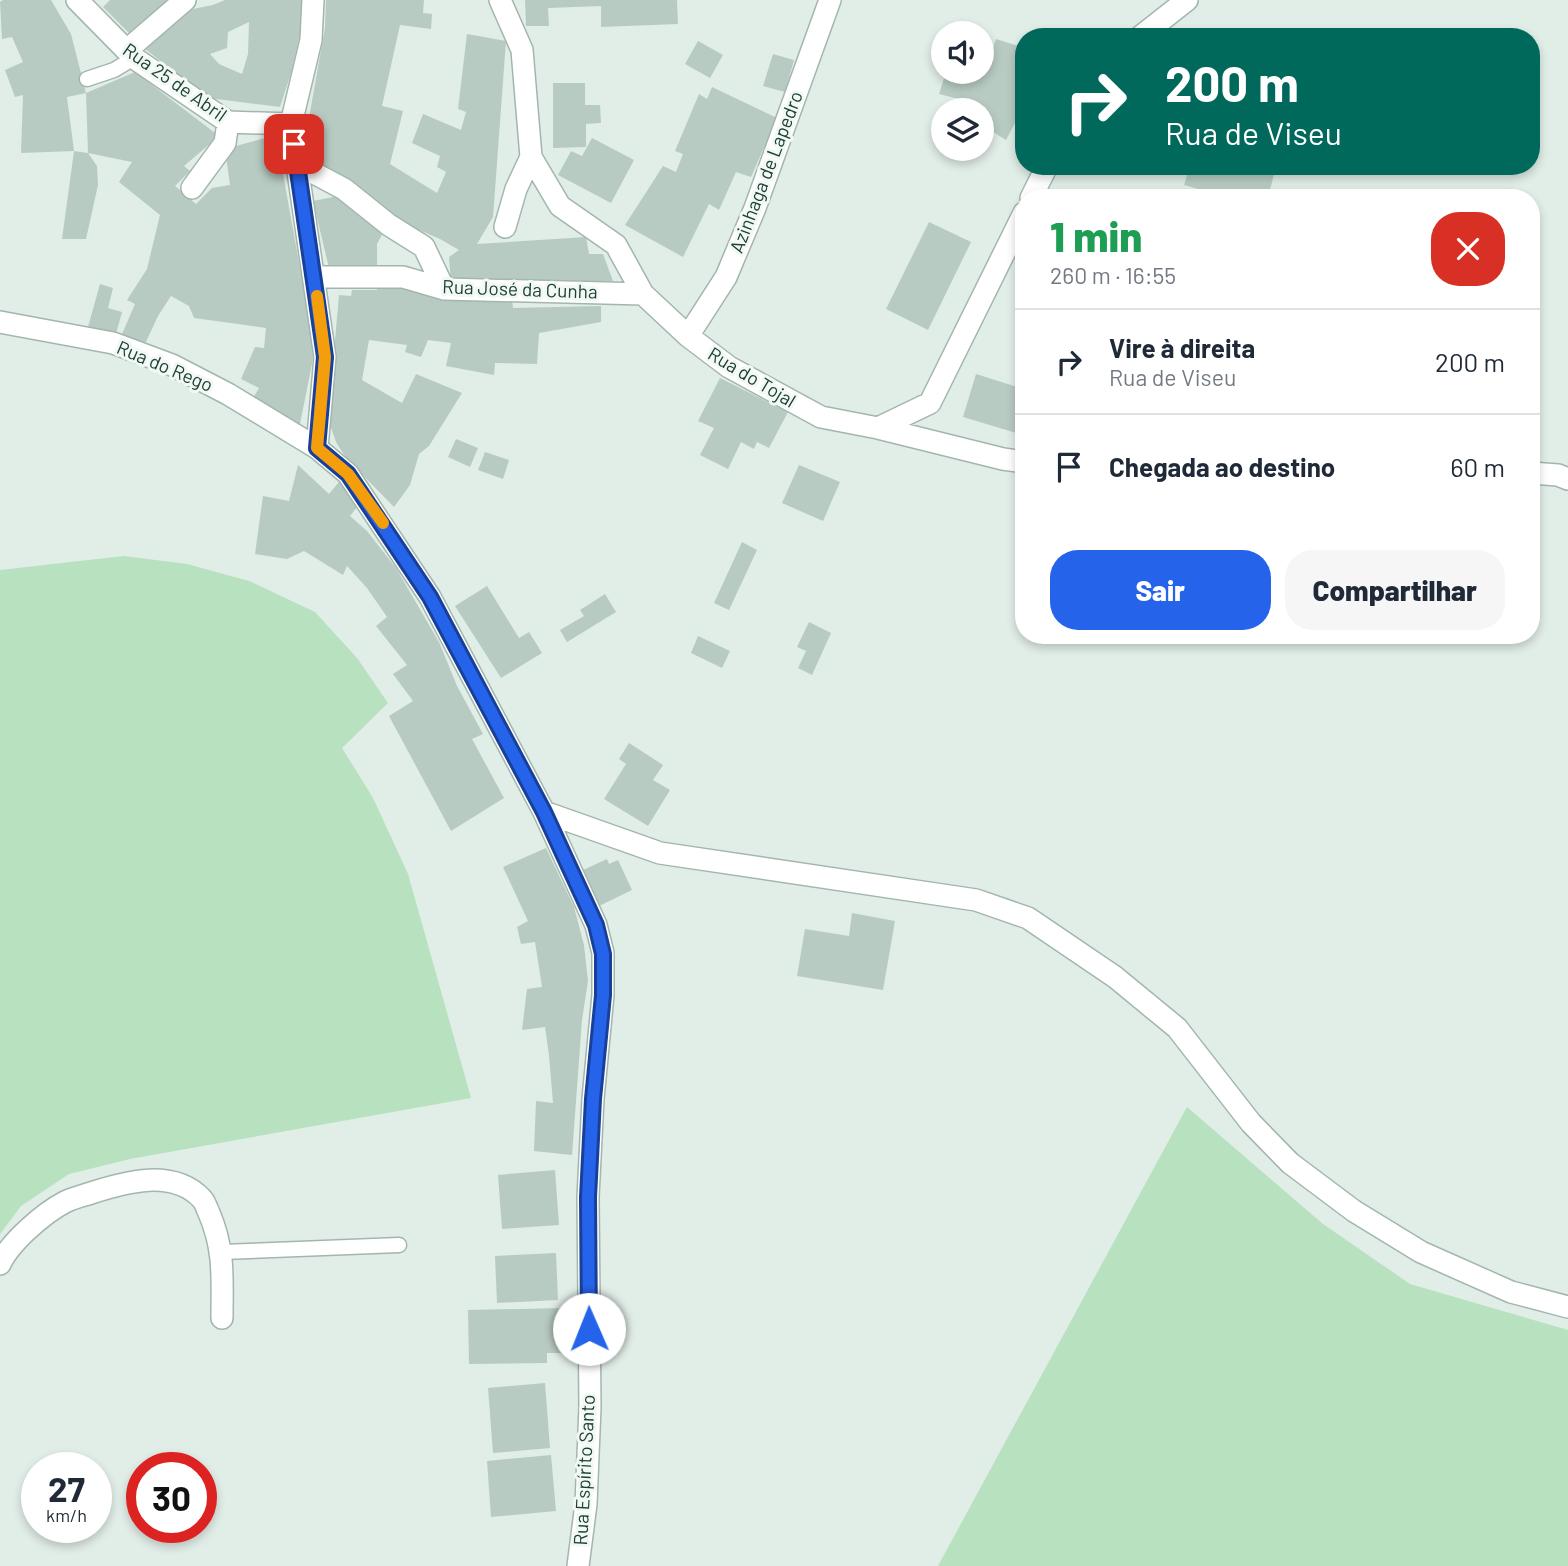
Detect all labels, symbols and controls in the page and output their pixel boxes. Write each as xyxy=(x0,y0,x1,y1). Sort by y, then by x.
map controls xyxy=(931,21,994,161)
button: sound xyxy=(931,21,994,84)
street label: Rua 25 de Abril xyxy=(119,37,232,126)
text: 200 m xyxy=(1165,53,1299,112)
icon: right xyxy=(1050,56,1141,147)
street label: Azinhaga de Lapedro xyxy=(724,88,807,256)
button: layers xyxy=(931,98,994,161)
text: Rua de Viseu xyxy=(1165,113,1342,151)
pin xyxy=(264,114,324,174)
icon: arrive xyxy=(275,125,313,163)
text: 1 min xyxy=(1050,210,1142,260)
button: close xyxy=(1431,212,1505,286)
text: 260 m · 16:55 xyxy=(1050,261,1176,289)
street label: Rua José da Cunha xyxy=(442,274,598,303)
text: Vire à direita xyxy=(1109,332,1255,363)
street label: Rua do Rego xyxy=(114,335,217,396)
street label: Rua do Tojal xyxy=(704,341,800,412)
icon: right xyxy=(1050,343,1088,381)
text: 200 m xyxy=(1435,346,1505,377)
text: Rua de Viseu xyxy=(1109,363,1236,391)
icon: arrive xyxy=(1050,448,1088,486)
text: Chegada ao destino xyxy=(1109,451,1335,482)
text: 60 m xyxy=(1450,451,1505,482)
button: Sair xyxy=(1050,550,1271,630)
button: Compartilhar xyxy=(1285,550,1505,630)
position arrow xyxy=(552,1292,626,1366)
street label: Rua Espírito Santo xyxy=(568,1394,599,1546)
speed limit sign: 30 xyxy=(126,1452,217,1543)
text: 27 xyxy=(48,1467,85,1509)
text: km/h xyxy=(46,1504,87,1526)

